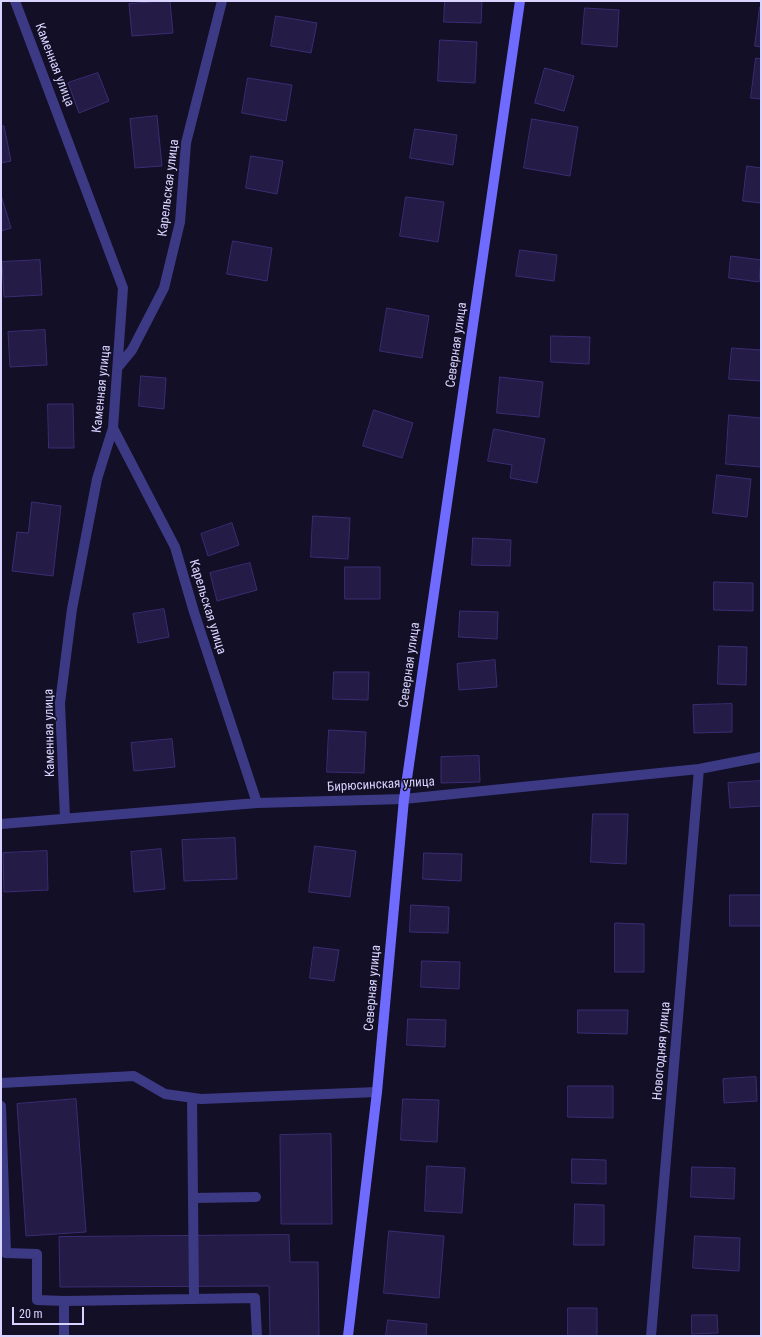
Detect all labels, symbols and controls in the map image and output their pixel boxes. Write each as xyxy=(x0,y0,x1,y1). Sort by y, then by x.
street label: Каменная улица xyxy=(31,21,77,109)
street label: Карельская улица xyxy=(155,138,183,238)
street label: Северная улица xyxy=(443,301,471,389)
street label: Каменная улица xyxy=(90,344,114,434)
street label: Карельская улица xyxy=(185,558,229,656)
street label: Северная улица xyxy=(396,621,424,709)
street label: Каменная улица xyxy=(41,689,59,777)
street label: Бирюсинская улица xyxy=(327,774,435,796)
street label: Северная улица xyxy=(361,944,385,1032)
street label: Новогодняя улица xyxy=(650,1001,674,1101)
scale bar xyxy=(14,1299,86,1325)
text: 20 m xyxy=(19,1307,43,1321)

